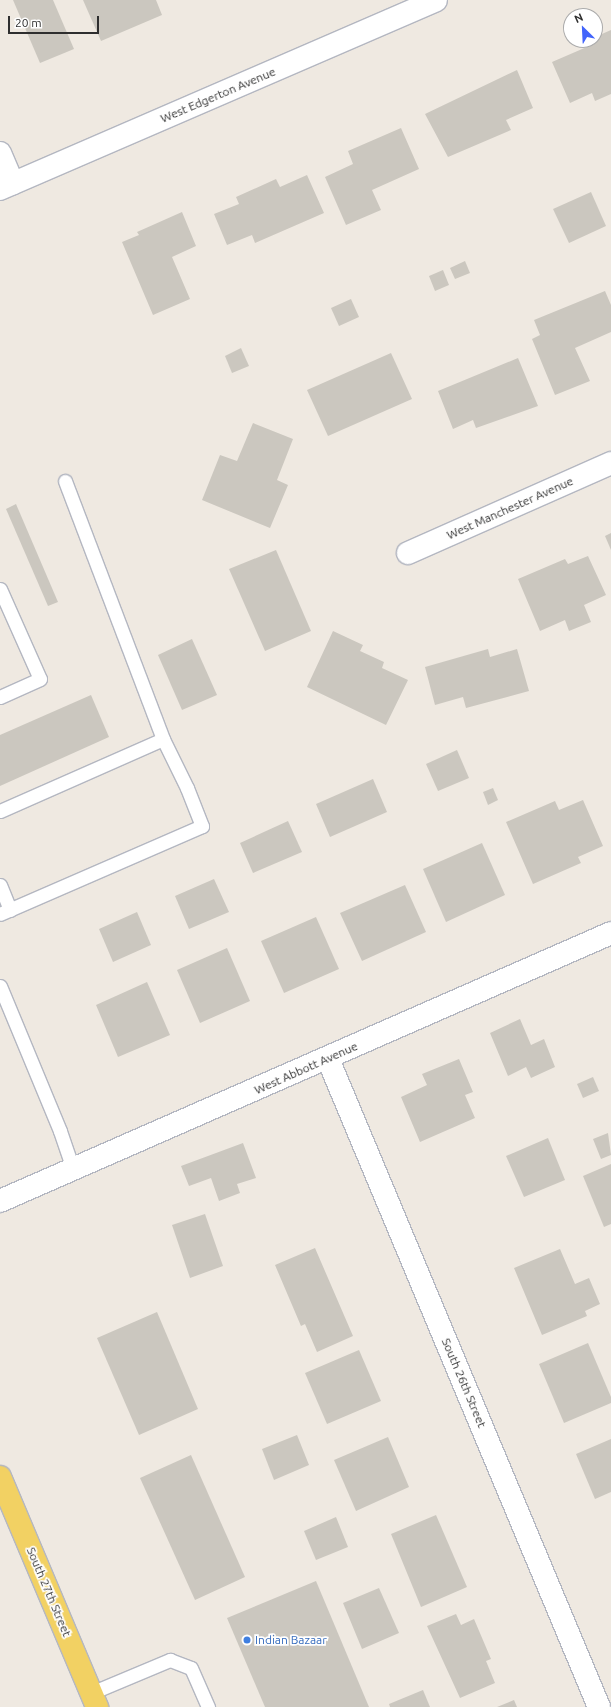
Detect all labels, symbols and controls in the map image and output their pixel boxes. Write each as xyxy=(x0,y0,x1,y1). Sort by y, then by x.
scale bar xyxy=(10,8,101,34)
north arrow xyxy=(563,8,603,48)
text: N xyxy=(572,11,585,25)
text: 20 m xyxy=(15,16,42,29)
street label: West Edgerton Avenue xyxy=(158,64,278,126)
street label: West Manchester Avenue xyxy=(445,474,575,542)
street label: West Abbott Avenue xyxy=(252,1039,360,1097)
street label: South 26th Street xyxy=(439,1336,489,1430)
street label: South 27th Street xyxy=(24,1545,74,1639)
place label: Indian Bazaar xyxy=(255,1633,327,1647)
marker: Indian Bazaar xyxy=(242,1635,252,1645)

